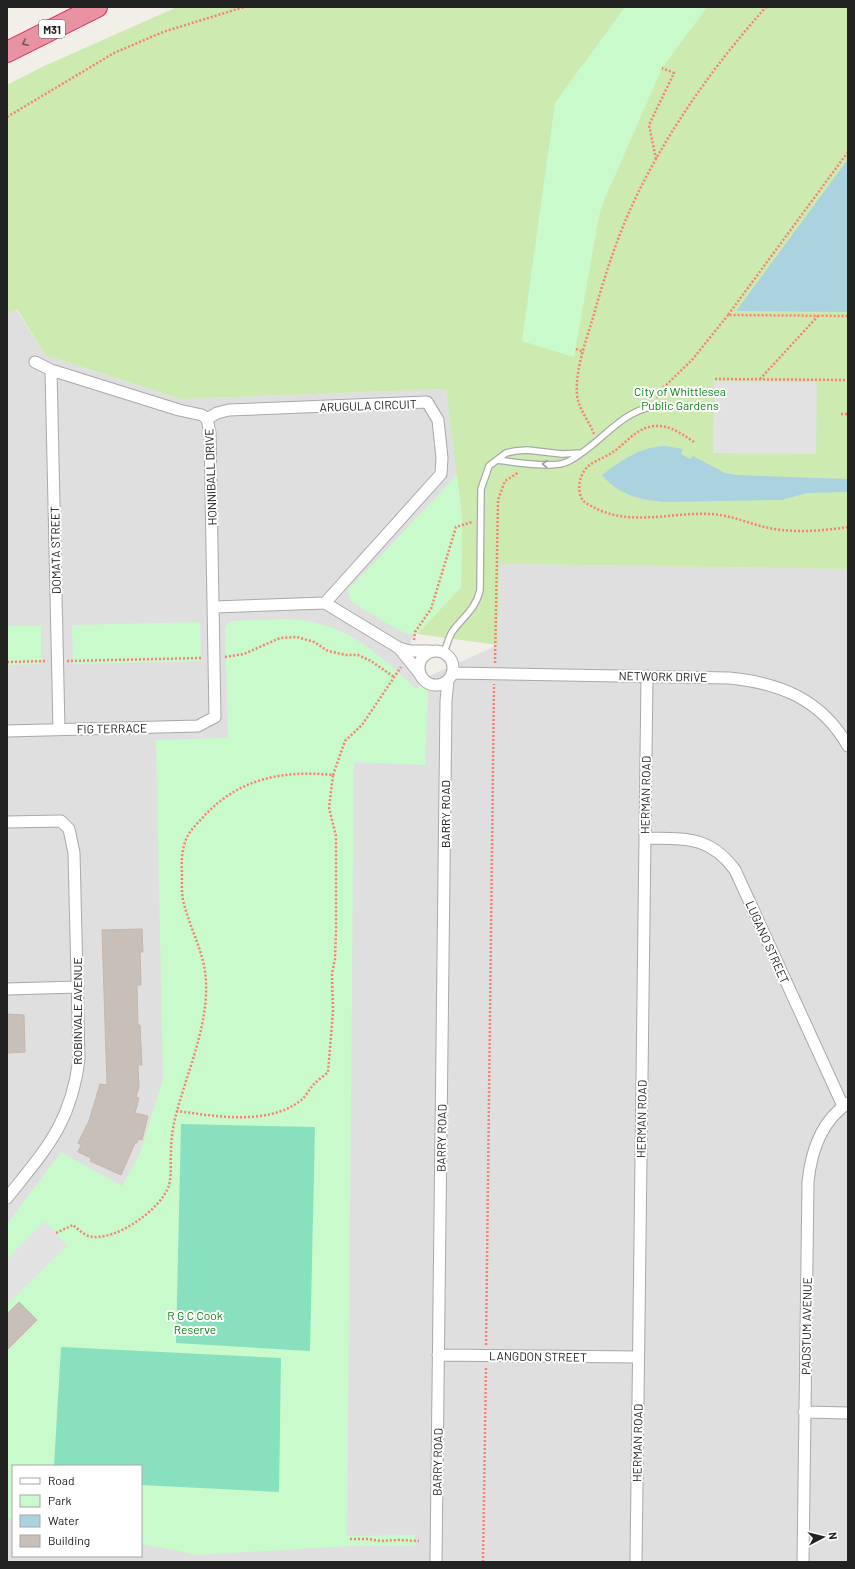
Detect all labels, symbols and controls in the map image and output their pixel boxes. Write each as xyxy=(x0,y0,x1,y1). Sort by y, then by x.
road number: M31 xyxy=(39,20,65,38)
one-way arrow xyxy=(22,38,29,46)
park label: City of Whittlesea Public Gardens xyxy=(634,384,726,412)
street label: ARUGULA CIRCUIT xyxy=(319,396,417,414)
street label: HONNIBALL DRIVE xyxy=(201,428,219,526)
one-way arrow xyxy=(542,460,548,468)
street label: DOMATA STREET xyxy=(47,506,63,594)
street label: NETWORK DRIVE xyxy=(618,668,708,684)
street label: FIG TERRACE xyxy=(77,720,147,736)
street label: HERMAN ROAD xyxy=(637,756,653,834)
street label: BARRY ROAD xyxy=(438,780,452,848)
street label: LUGANO STREET xyxy=(743,898,793,986)
street label: ROBINVALE AVENUE xyxy=(70,957,84,1065)
street label: HERMAN ROAD xyxy=(633,1080,649,1158)
street label: BARRY ROAD xyxy=(433,1104,449,1172)
street label: PADSTUM AVENUE xyxy=(798,1277,814,1375)
park label: R G C Cook Reserve xyxy=(167,1308,223,1336)
street label: LANGDON STREET xyxy=(489,1348,587,1364)
street label: HERMAN ROAD xyxy=(629,1404,645,1482)
street label: BARRY ROAD xyxy=(429,1428,445,1496)
legend xyxy=(12,1465,142,1557)
text: Road xyxy=(48,1473,75,1487)
text: Park xyxy=(48,1493,72,1507)
text: Water xyxy=(48,1513,80,1527)
north arrow xyxy=(803,1517,843,1557)
text: N xyxy=(827,1531,840,1540)
text: Building xyxy=(48,1533,90,1547)

